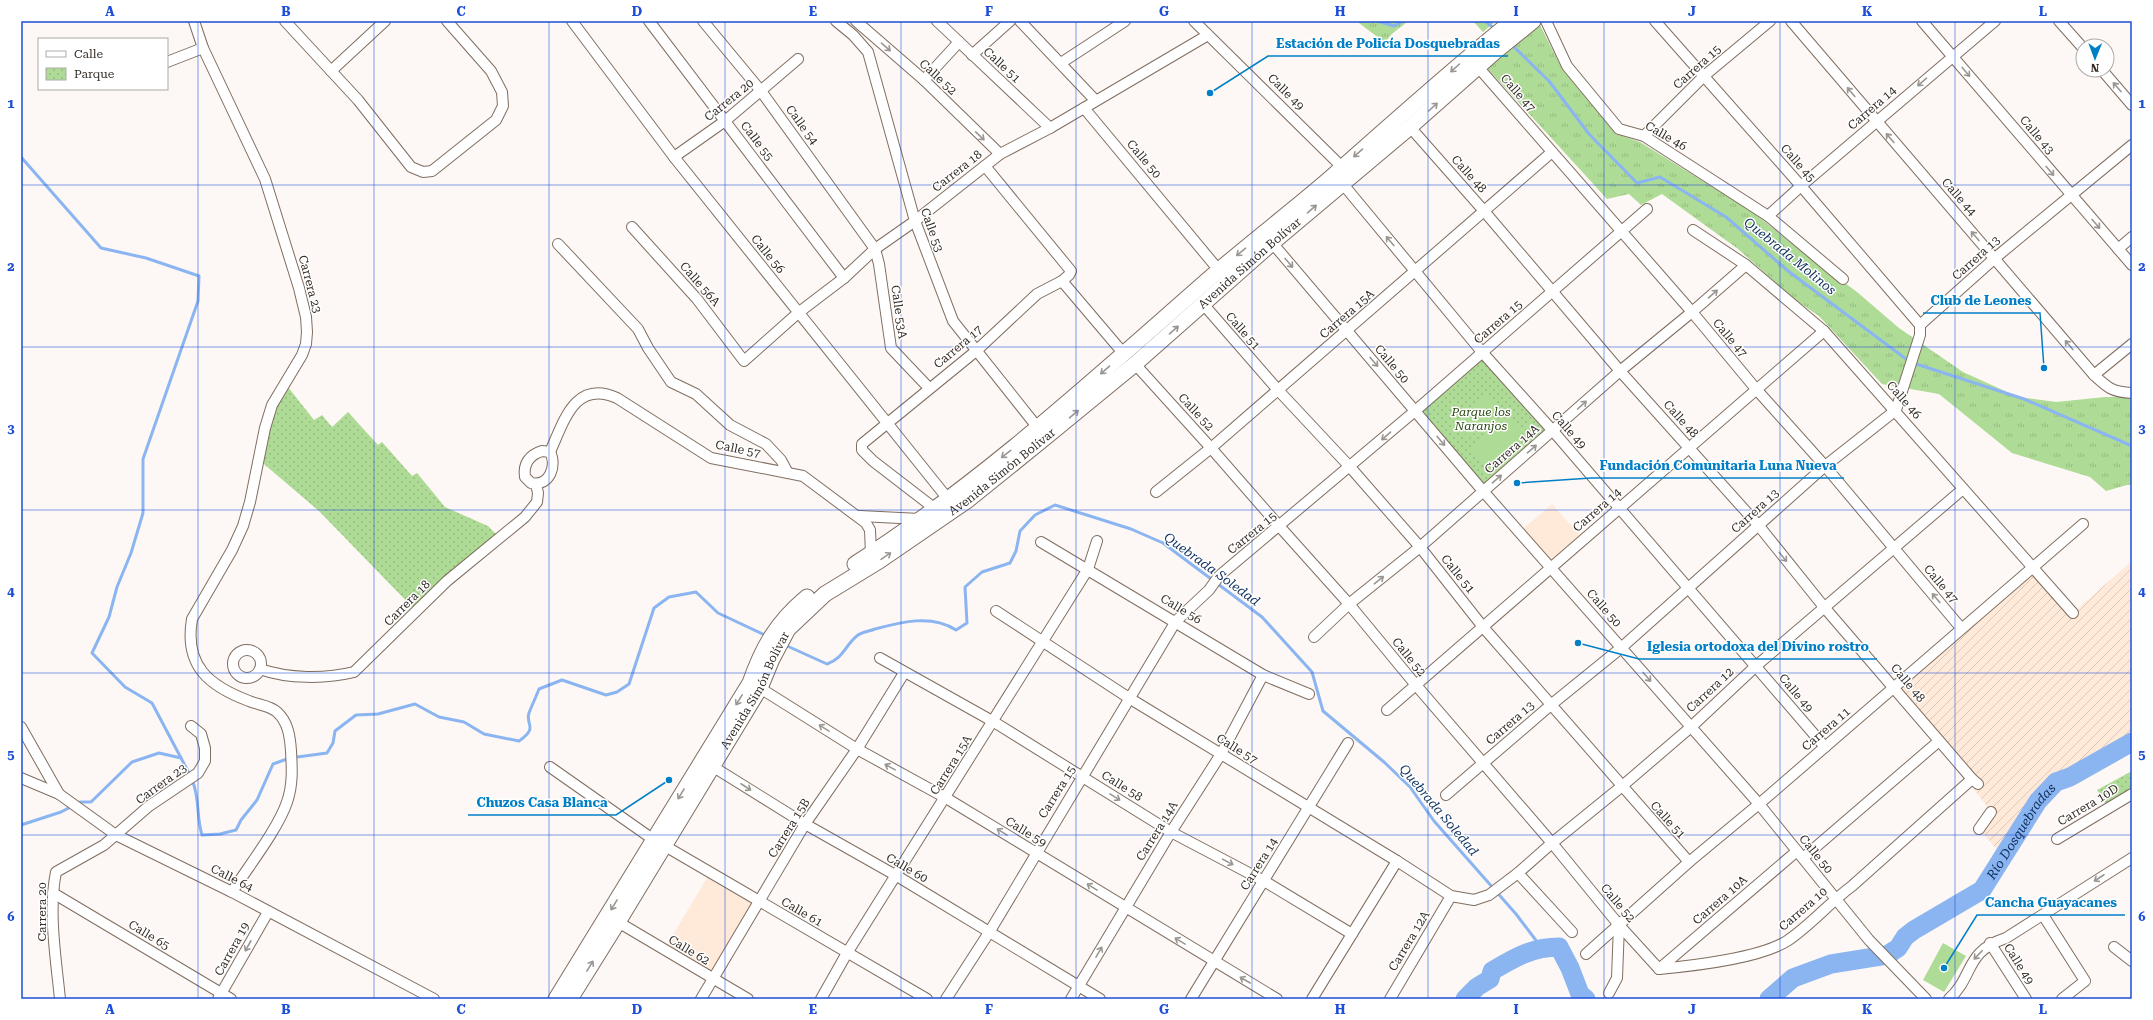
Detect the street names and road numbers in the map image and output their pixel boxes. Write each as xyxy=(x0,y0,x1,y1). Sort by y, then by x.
street label: Carrera 15 xyxy=(1670,42,1724,92)
street label: Calle 51 xyxy=(981,44,1024,86)
street label: Calle 52 xyxy=(917,56,960,98)
street label: Calle 49 xyxy=(1265,71,1307,113)
street label: Calle 47 xyxy=(1498,71,1538,115)
street label: Carrera 20 xyxy=(702,76,757,124)
street label: Carrera 14 xyxy=(1845,83,1899,133)
street label: Calle 54 xyxy=(783,102,821,148)
street label: Calle 43 xyxy=(2017,113,2057,157)
street label: Calle 55 xyxy=(738,119,776,164)
street label: Calle 46 xyxy=(1643,119,1689,154)
street label: Calle 50 xyxy=(1124,137,1164,181)
street label: Calle 45 xyxy=(1778,141,1818,185)
street label: Carrera 18 xyxy=(929,147,985,195)
street label: Calle 48 xyxy=(1449,152,1490,196)
street label: Calle 44 xyxy=(1939,175,1979,219)
street label: Calle 53 xyxy=(918,206,946,254)
street label: Avenida Simón Bolívar xyxy=(1195,215,1304,312)
street label: Calle 56 xyxy=(748,232,788,276)
street label: Carrera 13 xyxy=(1949,233,2003,283)
street label: Carrera 23 xyxy=(296,254,324,315)
street label: Calle 56A xyxy=(677,259,723,309)
street label: Calle 53A xyxy=(888,284,910,340)
street label: Carrera 15A xyxy=(1317,286,1378,341)
street label: Carrera 15 xyxy=(1471,297,1525,347)
street label: Calle 51 xyxy=(1223,309,1263,353)
street label: Calle 47 xyxy=(1710,316,1750,360)
street label: Carrera 17 xyxy=(931,322,985,371)
street label: Calle 50 xyxy=(1372,342,1412,386)
street label: Calle 46 xyxy=(1884,378,1924,422)
street label: Calle 52 xyxy=(1175,391,1217,434)
street label: Calle 48 xyxy=(1661,397,1702,441)
street label: Calle 49 xyxy=(1549,408,1589,452)
street label: Carrera 14A xyxy=(1482,421,1543,476)
street label: Avenida Simón Bolívar xyxy=(946,425,1058,518)
street label: Calle 57 xyxy=(714,437,762,461)
street label: Carrera 14 xyxy=(1570,485,1624,535)
street label: Carrera 13 xyxy=(1728,486,1782,536)
street label: Carrera 15 xyxy=(1225,509,1280,557)
street label: Calle 51 xyxy=(1438,552,1478,596)
street label: Calle 47 xyxy=(1921,562,1961,606)
street label: Carrera 18 xyxy=(381,577,433,629)
street label: Calle 50 xyxy=(1584,586,1624,630)
street label: Calle 56 xyxy=(1158,591,1204,627)
street label: Avenida Simón Bolívar xyxy=(718,629,792,752)
street label: Calle 52 xyxy=(1389,635,1429,679)
street label: Calle 48 xyxy=(1888,661,1928,705)
street label: Carrera 12 xyxy=(1684,664,1737,715)
street label: Calle 49 xyxy=(1776,671,1816,715)
street label: Carrera 13 xyxy=(1483,698,1537,748)
street label: Carrera 11 xyxy=(1799,704,1853,754)
street label: Calle 57 xyxy=(1214,731,1260,767)
street label: Carrera 15A xyxy=(927,732,975,797)
street label: Carrera 23 xyxy=(133,761,189,807)
street label: Carrera 15 xyxy=(1035,763,1079,821)
street label: Calle 58 xyxy=(1099,768,1145,804)
street label: Carrera 10D xyxy=(2055,781,2121,829)
street label: Carrera 15B xyxy=(765,796,813,860)
street label: Carrera 14A xyxy=(1133,798,1181,863)
street label: Calle 51 xyxy=(1648,798,1689,842)
street label: Calle 59 xyxy=(1003,814,1049,850)
street label: Calle 50 xyxy=(1796,832,1836,876)
street label: Carrera 14 xyxy=(1237,835,1281,893)
street label: Calle 60 xyxy=(884,851,930,886)
street label: Calle 64 xyxy=(209,861,256,895)
street label: Carrera 10A xyxy=(1690,872,1751,927)
street label: Calle 52 xyxy=(1598,881,1638,925)
street label: Carrera 20 xyxy=(35,882,49,942)
street label: Carrera 10 xyxy=(1776,884,1830,934)
street label: Calle 61 xyxy=(779,895,825,930)
street label: Carrera 12A xyxy=(1386,908,1433,974)
street label: Calle 65 xyxy=(126,917,172,953)
street label: Carrera 19 xyxy=(212,919,253,978)
street label: Calle 62 xyxy=(666,932,712,968)
street label: Calle 49 xyxy=(2001,941,2037,987)

